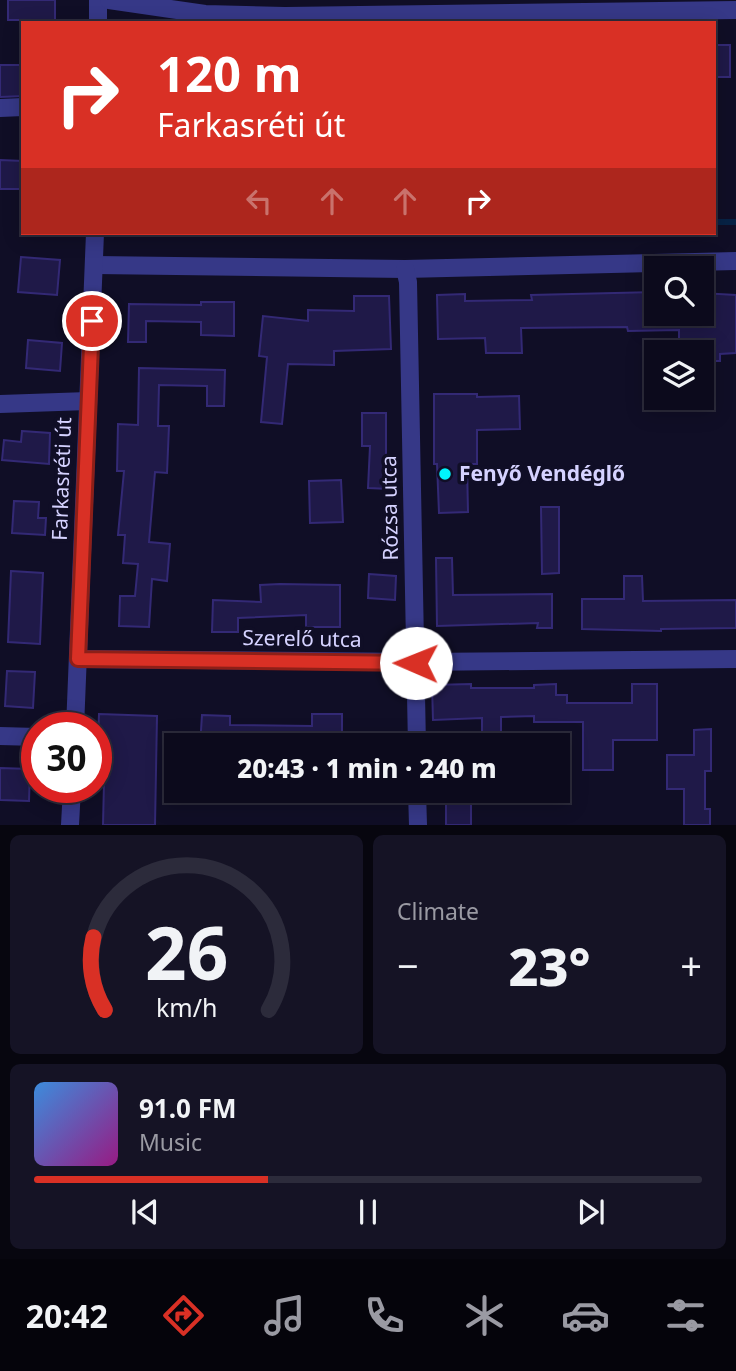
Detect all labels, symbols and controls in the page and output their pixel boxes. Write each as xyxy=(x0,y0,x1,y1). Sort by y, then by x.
text: 120 m xyxy=(157,40,302,106)
icon: right xyxy=(42,49,133,140)
text: Farkasréti út xyxy=(157,103,345,146)
icon: left xyxy=(240,182,278,220)
icon: ahead xyxy=(313,182,351,220)
icon: ahead xyxy=(386,182,424,220)
icon: right xyxy=(459,182,497,220)
map controls xyxy=(644,256,714,410)
button: search xyxy=(644,256,714,326)
pin xyxy=(62,291,122,351)
icon: arrive xyxy=(73,302,111,340)
button: layers xyxy=(644,340,714,410)
street label: Farkasréti út xyxy=(45,416,77,541)
street label: Rózsa utca xyxy=(374,455,404,561)
place label: Fenyő Vendéglő xyxy=(459,459,625,487)
marker: Fenyő Vendéglő xyxy=(437,466,453,482)
street label: Szerelő utca xyxy=(242,623,362,653)
position arrow xyxy=(379,626,453,700)
speed limit sign: 30 xyxy=(21,712,112,803)
text: 20:43 · 1 min · 240 m xyxy=(237,750,497,786)
text: Climate xyxy=(397,895,479,927)
text: 26 xyxy=(145,903,228,1002)
text: 23° xyxy=(508,930,591,1001)
text: − xyxy=(397,939,419,991)
text: + xyxy=(680,939,702,991)
text: km/h xyxy=(156,990,217,1024)
text: 91.0 FM xyxy=(139,1090,236,1126)
text: Music xyxy=(139,1126,202,1158)
icon: previous xyxy=(126,1193,164,1231)
icon: pause xyxy=(349,1193,387,1231)
icon: next xyxy=(572,1193,610,1231)
icon: directions xyxy=(159,1291,208,1340)
icon: music xyxy=(260,1291,309,1340)
icon: phone xyxy=(360,1291,409,1340)
icon: climate xyxy=(460,1291,509,1340)
icon: car xyxy=(561,1291,610,1340)
icon: filters xyxy=(661,1291,710,1340)
text: 20:42 xyxy=(26,1294,108,1337)

